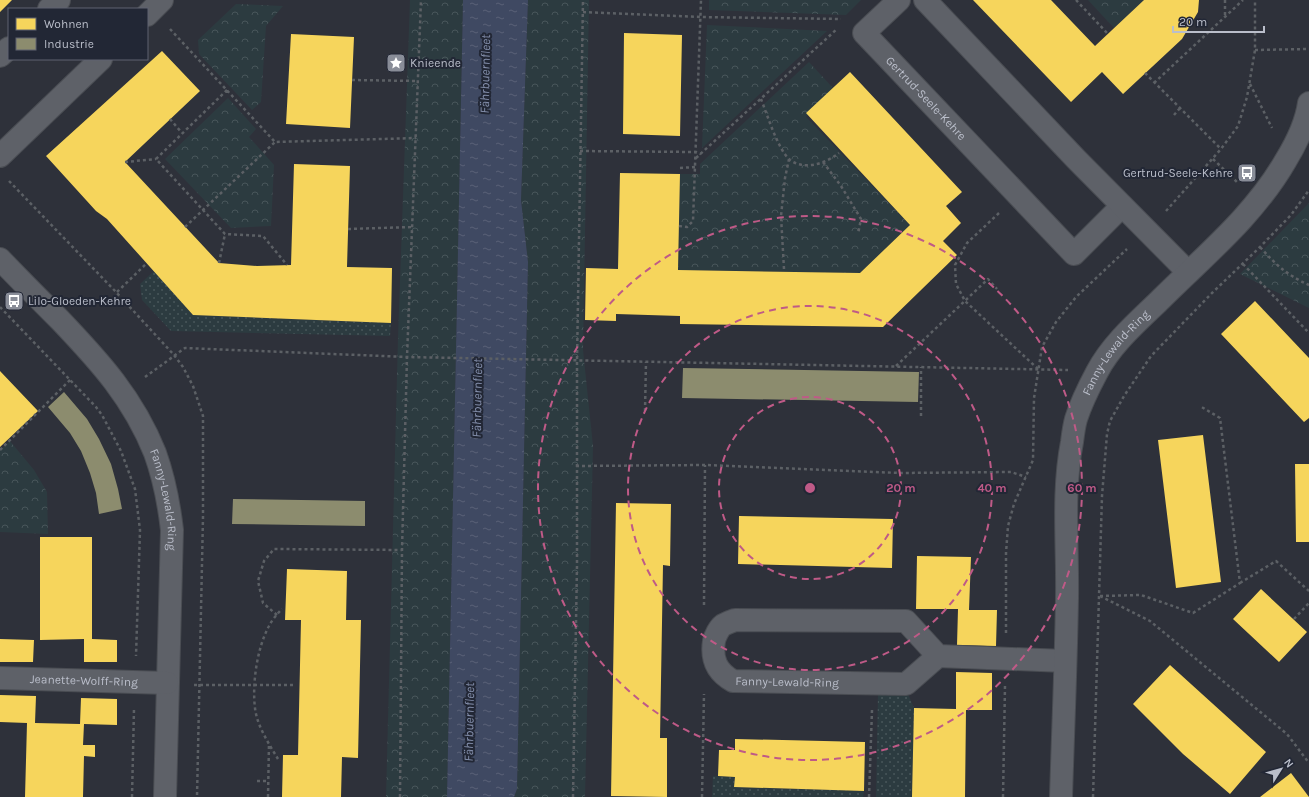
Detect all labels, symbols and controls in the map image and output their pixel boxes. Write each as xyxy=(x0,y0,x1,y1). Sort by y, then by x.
legend xyxy=(8,8,148,60)
scale bar xyxy=(1173,8,1264,34)
text: 20 m xyxy=(1179,15,1207,29)
text: Wohnen xyxy=(44,17,89,31)
water label: Fährbuernfleet xyxy=(477,34,493,114)
text: Industrie xyxy=(44,37,94,51)
place icon: Knieende xyxy=(385,52,407,74)
street label: Gertrud-Seele-Kehre xyxy=(883,53,969,143)
place label: Knieende xyxy=(410,56,461,70)
bus stop icon: Gertrud-Seele-Kehre xyxy=(1236,162,1258,184)
place label: Gertrud-Seele-Kehre xyxy=(1123,166,1233,180)
bus stop icon: Lilo-Gloeden-Kehre xyxy=(3,290,25,312)
place label: Lilo-Gloeden-Kehre xyxy=(28,294,131,308)
street label: Fanny-Lewald-Ring xyxy=(1079,307,1152,397)
water label: Fährbuernfleet xyxy=(469,358,485,438)
street label: Fanny-Lewald-Ring xyxy=(147,447,179,551)
centre of rings xyxy=(803,481,817,495)
text: 20 m xyxy=(886,481,916,495)
text: 40 m xyxy=(977,481,1007,495)
text: 60 m xyxy=(1067,481,1097,495)
street label: Jeanette-Wolff-Ring xyxy=(30,672,138,689)
street label: Fanny-Lewald-Ring xyxy=(735,674,839,690)
water label: Fährbuernfleet xyxy=(461,682,477,762)
north arrow xyxy=(1261,749,1301,789)
text: N xyxy=(1281,756,1296,770)

